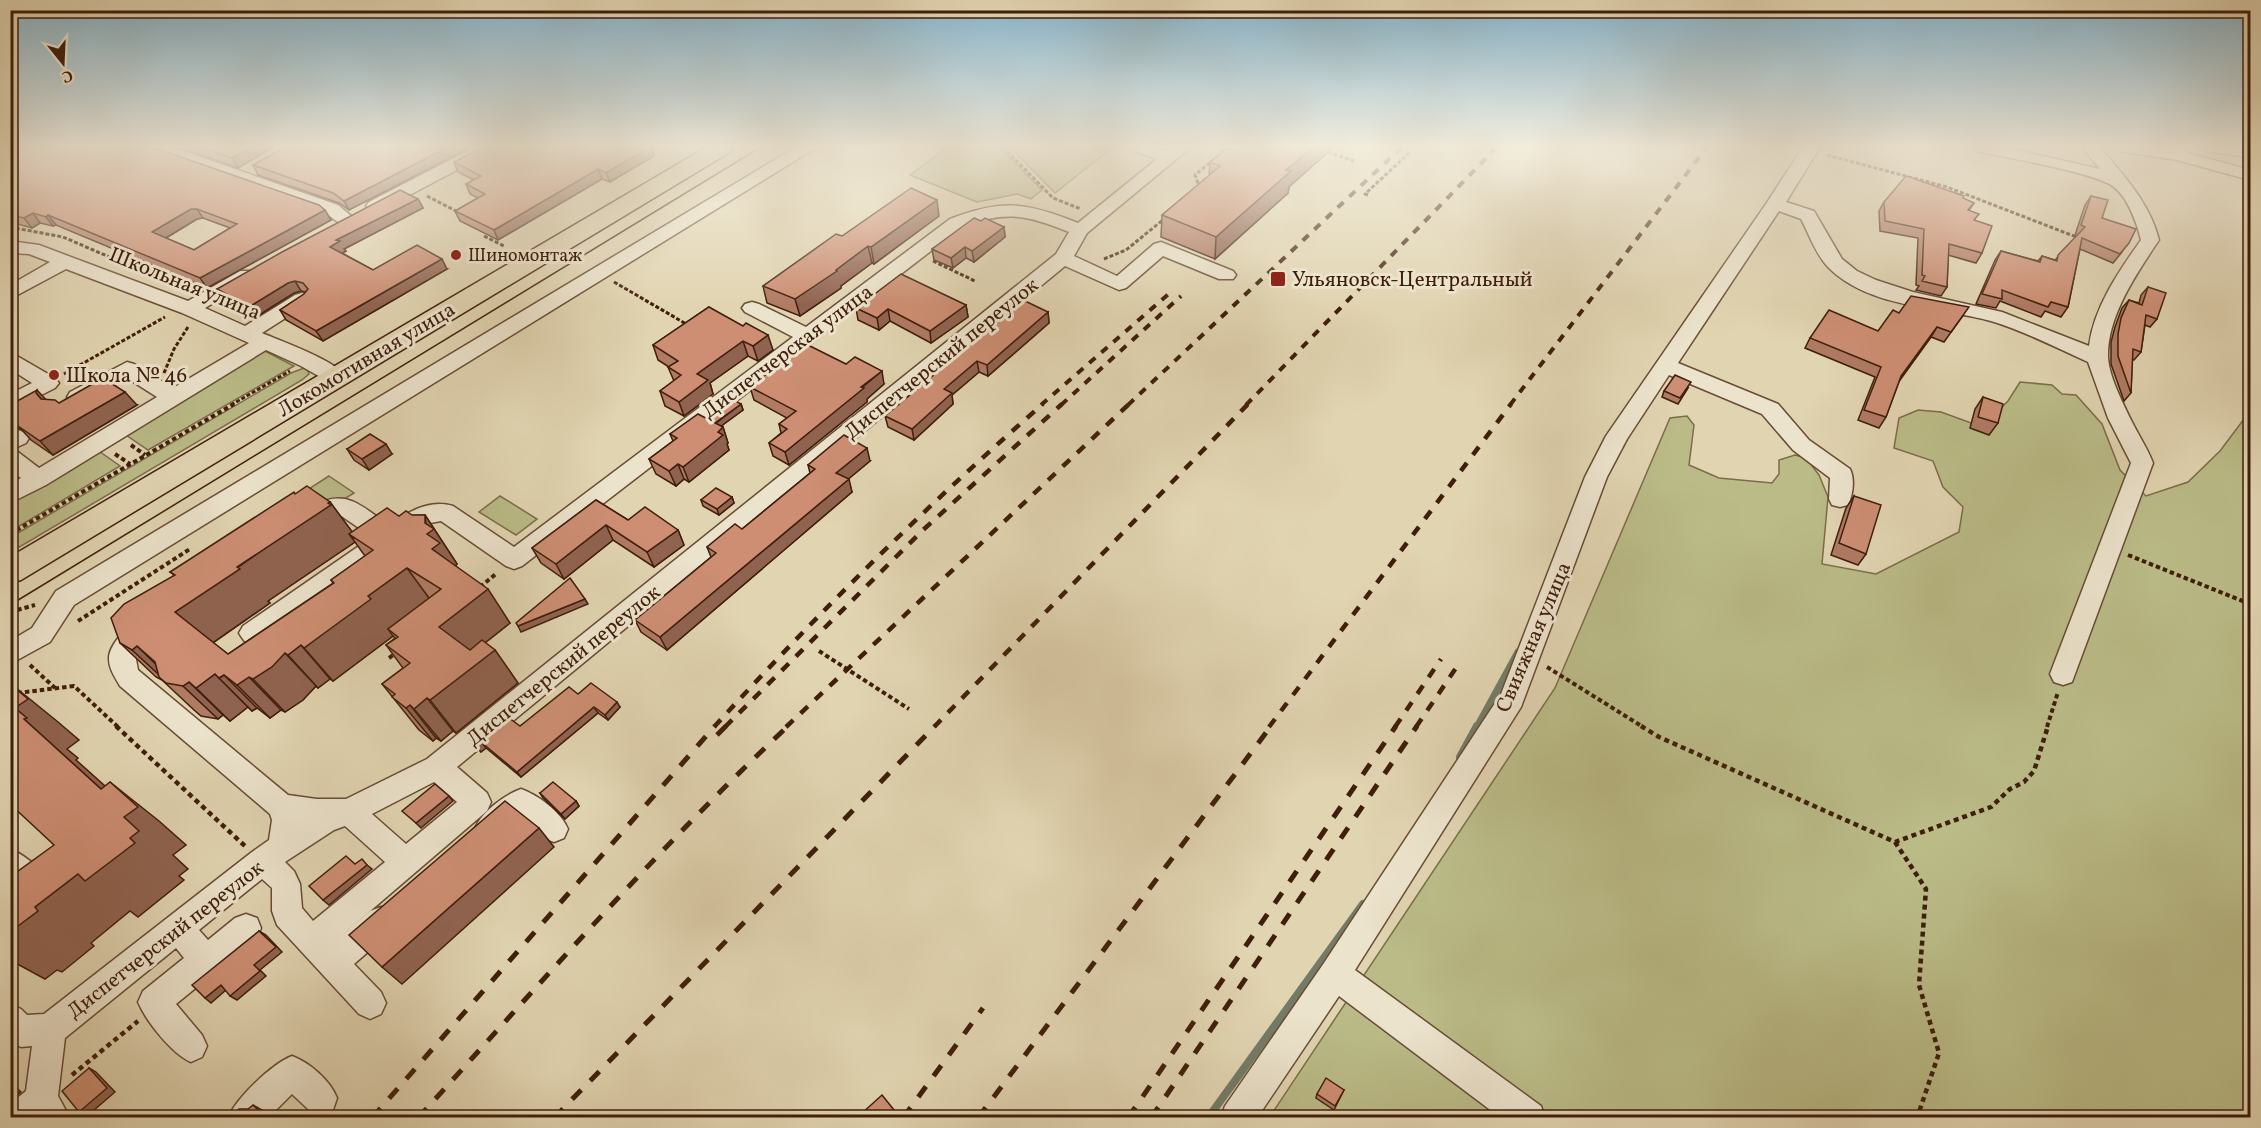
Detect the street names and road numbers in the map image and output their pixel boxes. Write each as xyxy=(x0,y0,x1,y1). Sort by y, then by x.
street label: Школьная улица xyxy=(104,241,265,328)
street label: Диспетчерский переулок xyxy=(839,272,1045,447)
street label: Диспетчерская улица xyxy=(696,278,879,426)
street label: Локомотивная улица xyxy=(272,296,461,425)
street label: Свияжная улица xyxy=(1490,558,1579,717)
street label: Диспетчерский переулок xyxy=(461,579,667,754)
street label: Диспетчерский переулок xyxy=(62,854,270,1026)

